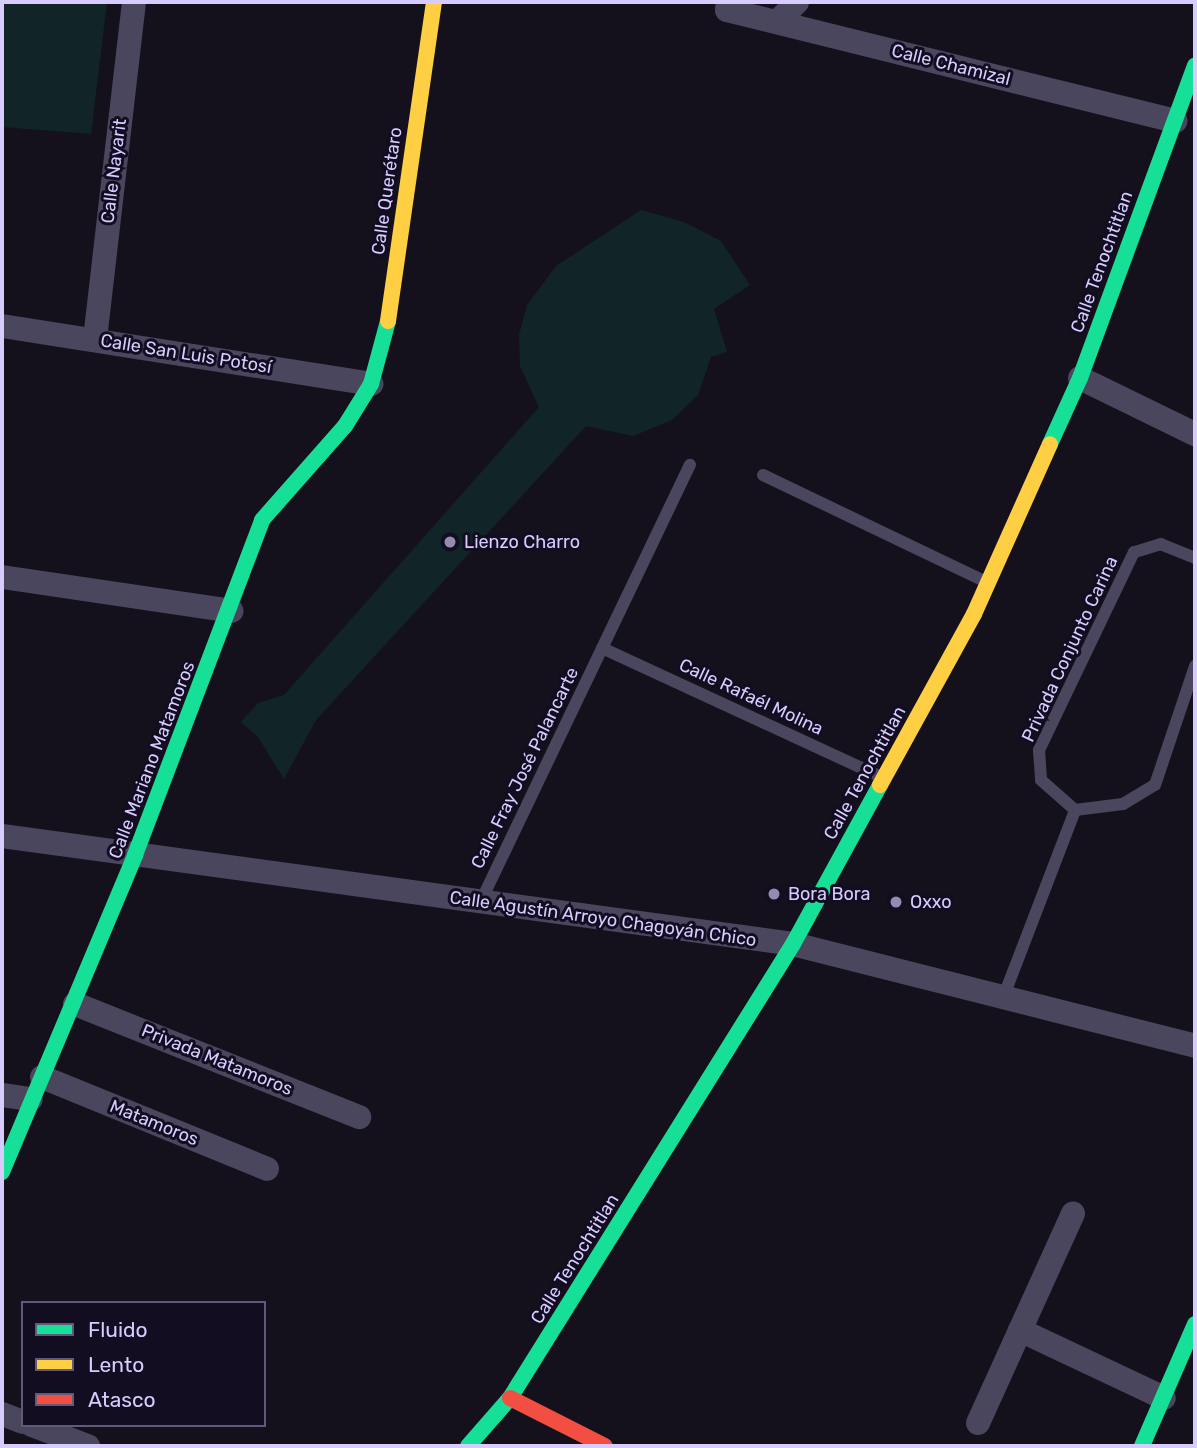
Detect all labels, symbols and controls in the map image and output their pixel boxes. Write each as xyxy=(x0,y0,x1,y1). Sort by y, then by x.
street label: Calle Chamizal xyxy=(889,40,1013,90)
street label: Calle Nayarit xyxy=(97,117,131,225)
street label: Calle Querétaro xyxy=(367,126,407,256)
street label: Calle Tenochtitlan xyxy=(1066,188,1138,336)
street label: Calle San Luis Potosí xyxy=(99,330,273,378)
place label: Lienzo Charro xyxy=(464,531,580,553)
marker: Lienzo Charro xyxy=(442,534,458,550)
street label: Privada Conjunto Carina xyxy=(1017,553,1123,745)
street label: Calle Rafaél Molina xyxy=(675,654,827,740)
street label: Calle Mariano Matamoros xyxy=(104,658,200,862)
street label: Calle Fray José Palancarte xyxy=(467,664,583,872)
street label: Calle Tenochtitlan xyxy=(819,702,911,844)
place label: Bora Bora xyxy=(788,883,870,905)
marker: Bora Bora xyxy=(766,886,782,902)
street label: Calle Agustín Arroyo Chagoyán Chico xyxy=(448,887,758,951)
place label: Oxxo xyxy=(910,891,952,913)
marker: Oxxo xyxy=(888,894,904,910)
street label: Privada Matamoros xyxy=(138,1020,296,1100)
street label: Matamoros xyxy=(107,1095,201,1151)
street label: Calle Tenochtitlan xyxy=(526,1190,624,1328)
legend xyxy=(21,1301,266,1427)
text: Fluido xyxy=(88,1317,148,1342)
text: Lento xyxy=(88,1352,144,1377)
text: Atasco xyxy=(88,1387,156,1412)

